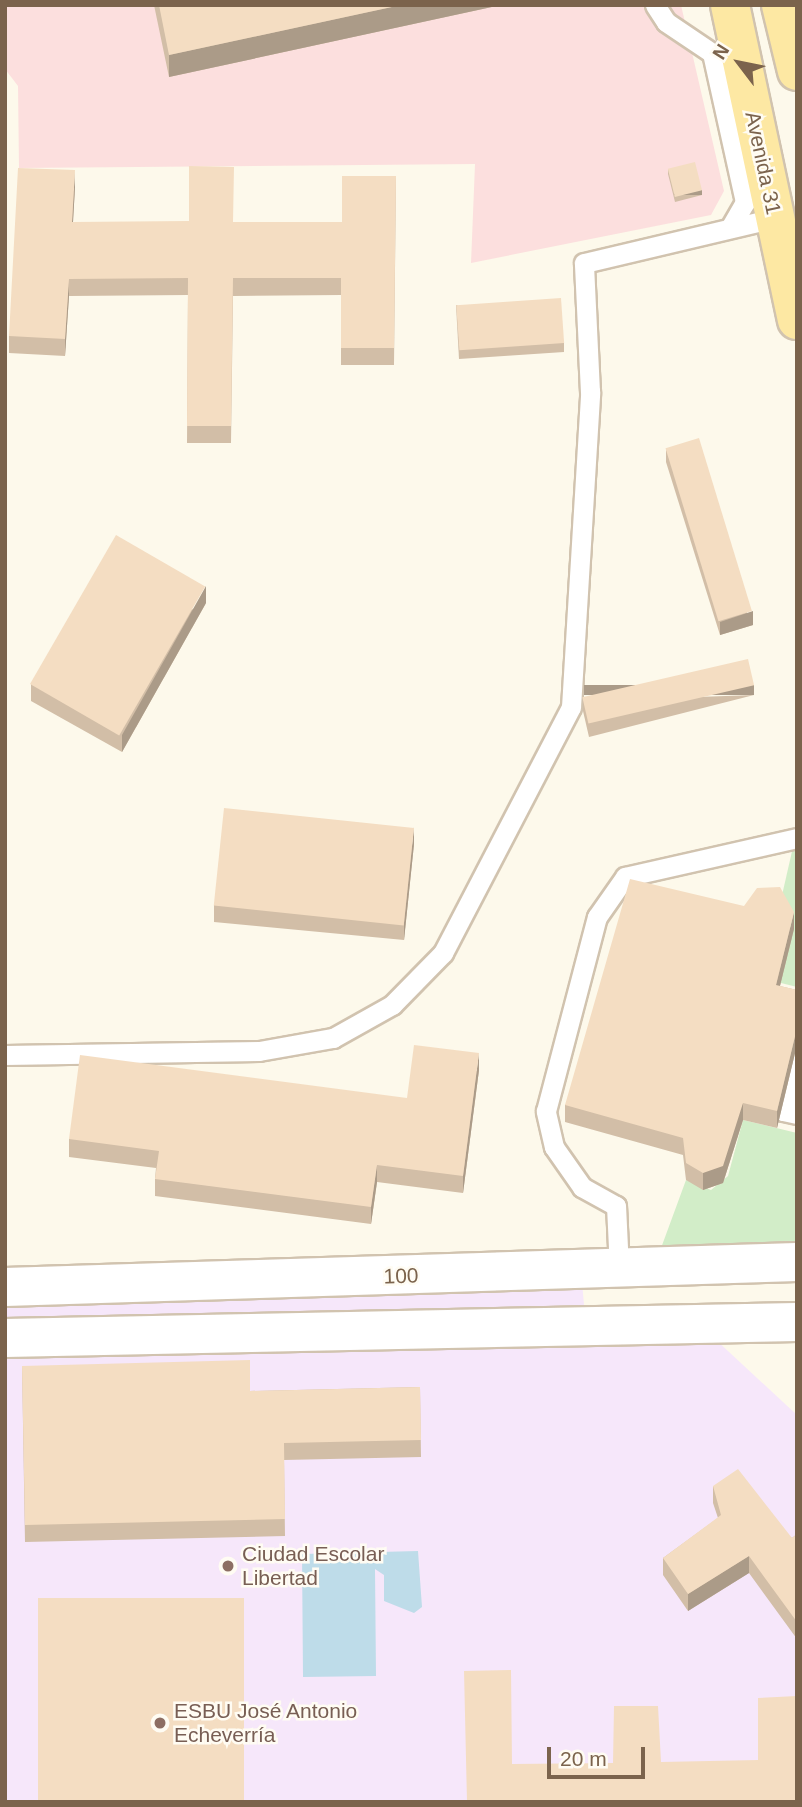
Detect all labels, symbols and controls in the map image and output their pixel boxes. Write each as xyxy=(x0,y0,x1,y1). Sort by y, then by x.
north arrow xyxy=(704,28,774,98)
text: N xyxy=(708,40,733,63)
street label: Avenida 31 xyxy=(740,109,786,217)
street label: 100 xyxy=(383,1263,419,1289)
place label: Ciudad Escolar Libertad xyxy=(242,1541,384,1591)
marker: Ciudad Escolar Libertad xyxy=(220,1558,236,1574)
place label: ESBU José Antonio Echeverría xyxy=(174,1698,358,1748)
marker: ESBU José Antonio Echeverría xyxy=(152,1715,168,1731)
scale bar xyxy=(550,1734,648,1778)
text: 20 m xyxy=(560,1747,607,1770)

